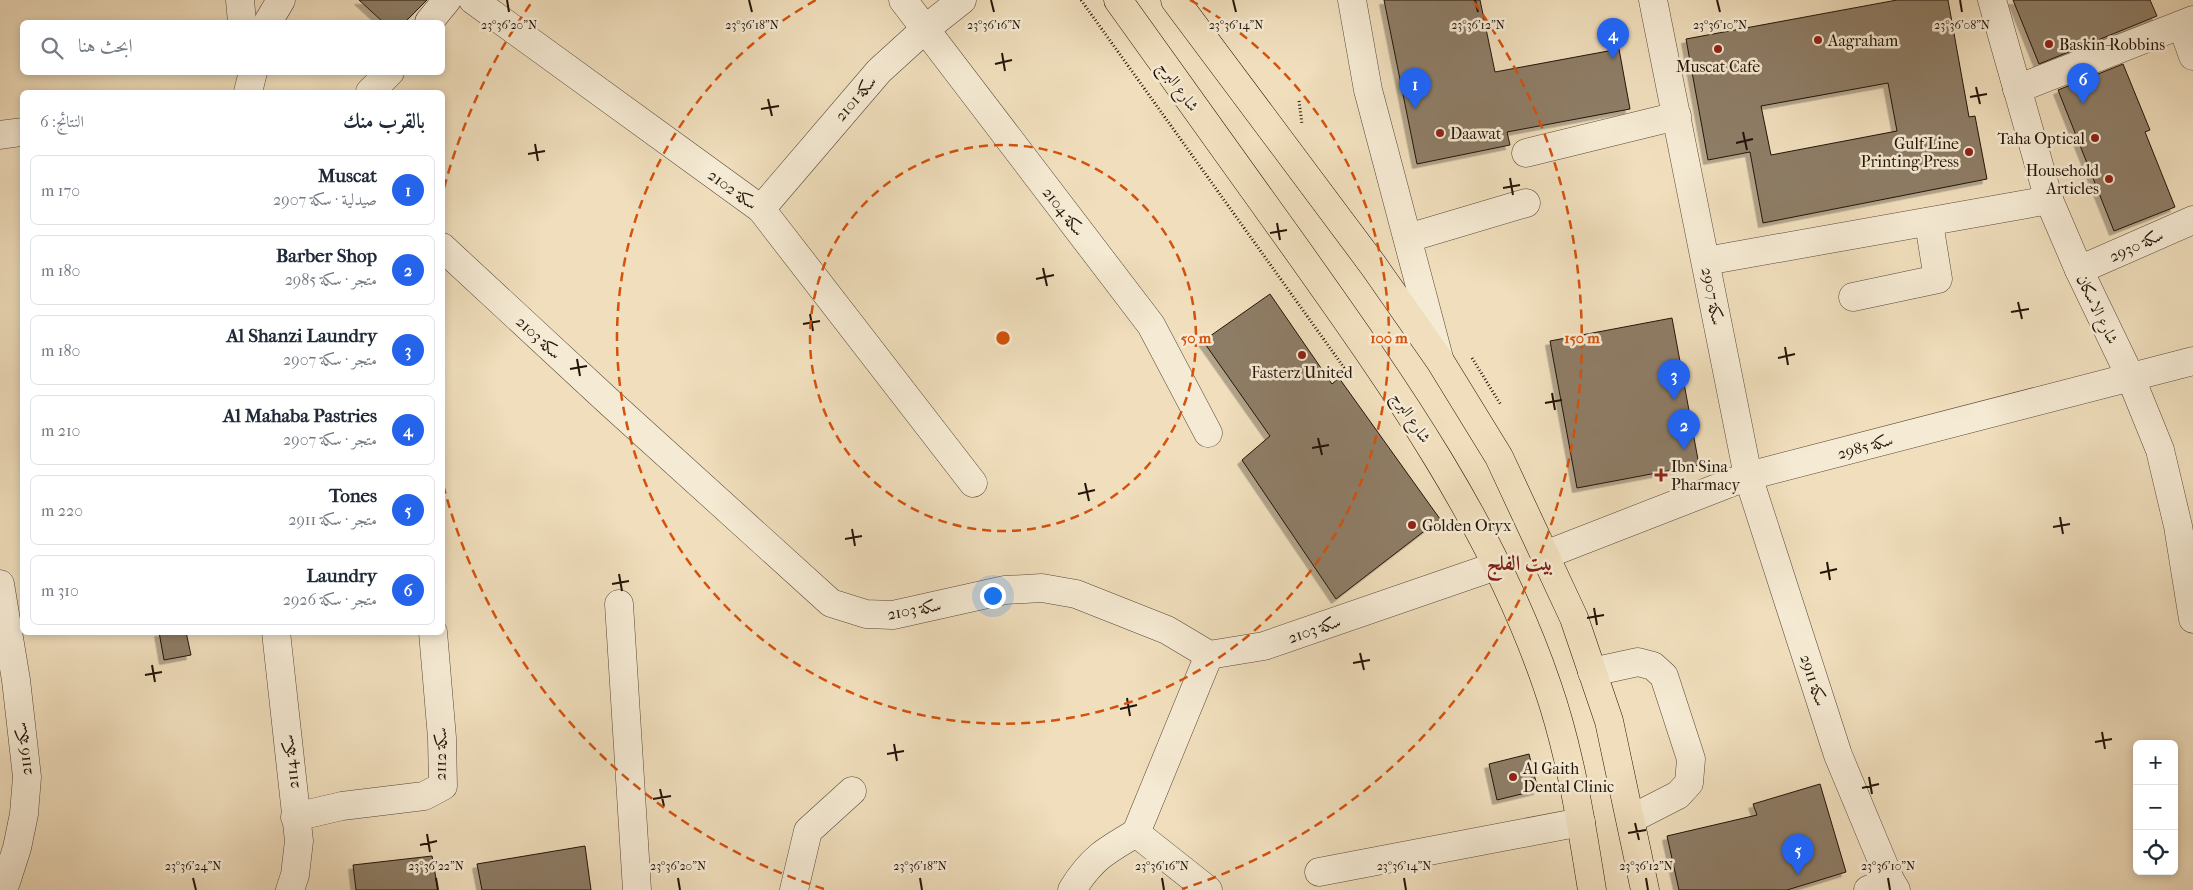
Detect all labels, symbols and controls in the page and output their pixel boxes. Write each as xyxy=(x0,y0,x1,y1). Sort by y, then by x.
text: 23°36'20"N xyxy=(481,18,537,32)
text: 23°36'18"N xyxy=(725,18,779,32)
text: 23°36'16"N xyxy=(967,18,1021,32)
text: 23°36'14"N xyxy=(1209,18,1263,32)
text: 23°36'12"N xyxy=(1451,18,1505,32)
pin: 4 xyxy=(1597,18,1629,59)
text: 23°36'10"N xyxy=(1693,18,1747,32)
text: 23°36'08"N xyxy=(1934,18,1990,32)
search box xyxy=(20,20,445,75)
place label: Aagraham xyxy=(1827,31,1899,50)
icon: search xyxy=(38,34,66,62)
marker: Aagraham xyxy=(1812,34,1824,46)
text: ابحث هنا xyxy=(78,35,133,57)
place label: Baskin-Robbins xyxy=(2059,35,2165,54)
marker: Baskin-Robbins xyxy=(2043,38,2055,50)
marker: Muscat Cafe xyxy=(1712,43,1724,55)
place label: Muscat Cafe xyxy=(1676,57,1760,76)
street label: شارع البرج xyxy=(1150,58,1203,118)
pin: 6 xyxy=(2067,63,2099,104)
pin: 1 xyxy=(1399,68,1431,109)
street label: سكة 2101 xyxy=(831,72,880,125)
text: بالقرب منك xyxy=(343,109,425,133)
text: النتائج: 6 xyxy=(40,112,84,131)
place label: Daawat xyxy=(1450,124,1502,143)
marker: Daawat xyxy=(1434,127,1446,139)
place label: Taha Optical xyxy=(1998,129,2086,148)
marker: Taha Optical xyxy=(2089,132,2101,144)
place label: Gulf Line Printing Press xyxy=(1861,134,1959,171)
marker: Gulf Line Printing Press xyxy=(1963,146,1975,158)
place label: Household Articles xyxy=(2026,161,2099,198)
text: Muscat xyxy=(318,165,377,187)
street label: سكة 2102 xyxy=(704,165,761,214)
marker: Household Articles xyxy=(2103,173,2115,185)
text: 170 m xyxy=(41,181,80,200)
text: 1 xyxy=(405,181,411,200)
street label: سكة 2104 xyxy=(1038,183,1089,240)
text: صيدلية · سكة 2907 xyxy=(273,190,377,209)
street label: سكة 2930 xyxy=(2106,225,2166,266)
text: Barber Shop xyxy=(276,245,377,267)
text: 180 m xyxy=(41,261,80,280)
text: 2 xyxy=(404,261,412,280)
street label: سكة 2907 xyxy=(1698,266,1727,327)
text: متجر · سكة 2985 xyxy=(285,270,377,289)
street label: شارع الاسكان xyxy=(2069,272,2122,349)
street label: سكة 2103 xyxy=(512,312,565,363)
text: Al Shanzi Laundry xyxy=(226,325,377,347)
centre of rings xyxy=(994,329,1012,347)
text: 50 m xyxy=(1181,329,1212,347)
text: 100 m xyxy=(1370,329,1408,347)
text: 150 m xyxy=(1564,329,1600,347)
text: 180 m xyxy=(41,341,80,360)
text: 3 xyxy=(405,341,411,360)
marker: Fasterz United xyxy=(1296,349,1308,361)
text: متجر · سكة 2907 xyxy=(283,350,377,369)
pin: 3 xyxy=(1658,359,1690,400)
place label: Fasterz United xyxy=(1251,363,1353,382)
street label: شارع البرج xyxy=(1384,388,1435,449)
text: Al Mahaba Pastries xyxy=(223,405,377,427)
pin: 2 xyxy=(1668,409,1700,450)
text: 210 m xyxy=(41,421,80,440)
text: 4 xyxy=(403,421,413,440)
text: متجر · سكة 2907 xyxy=(283,430,377,449)
street label: سكة 2985 xyxy=(1835,430,1895,463)
place label: Ibn Sina Pharmacy xyxy=(1671,457,1741,494)
marker: Ibn Sina Pharmacy xyxy=(1655,469,1667,481)
text: Tones xyxy=(329,485,377,507)
text: 220 m xyxy=(41,501,83,520)
text: 5 xyxy=(405,501,411,520)
text: متجر · سكة 2911 xyxy=(288,510,377,529)
place label: Golden Oryx xyxy=(1422,516,1512,535)
marker: Golden Oryx xyxy=(1406,519,1418,531)
district label: بيت الفلج xyxy=(1487,551,1553,582)
text: Laundry xyxy=(307,565,377,587)
text: 310 m xyxy=(41,581,79,600)
text: 6 xyxy=(404,581,412,600)
your location xyxy=(980,583,1006,609)
text: متجر · سكة 2926 xyxy=(283,590,377,609)
street label: سكة 2103 xyxy=(886,595,943,624)
street label: سكة 2103 xyxy=(1285,612,1343,647)
street label: سكة 2911 xyxy=(1796,652,1831,708)
street label: سكة 2116 xyxy=(11,721,36,777)
street label: سكة 2112 xyxy=(431,727,450,781)
street label: سكة 2114 xyxy=(278,734,303,790)
map controls xyxy=(2133,740,2178,875)
button: + xyxy=(2133,740,2178,785)
place label: Al Gaith Dental Clinic xyxy=(1522,759,1614,796)
marker: Al Gaith Dental Clinic xyxy=(1507,771,1519,783)
button: − xyxy=(2133,785,2178,830)
button: locate xyxy=(2133,830,2178,875)
pin: 5 xyxy=(1782,834,1814,875)
text: 23°36'24"N xyxy=(165,859,221,873)
text: 23°36'22"N xyxy=(408,859,464,873)
text: 23°36'20"N xyxy=(650,859,706,873)
text: 23°36'18"N xyxy=(893,859,947,873)
text: 23°36'16"N xyxy=(1135,859,1189,873)
text: 23°36'14"N xyxy=(1377,859,1431,873)
text: 23°36'12"N xyxy=(1619,859,1673,873)
text: 23°36'10"N xyxy=(1861,859,1915,873)

